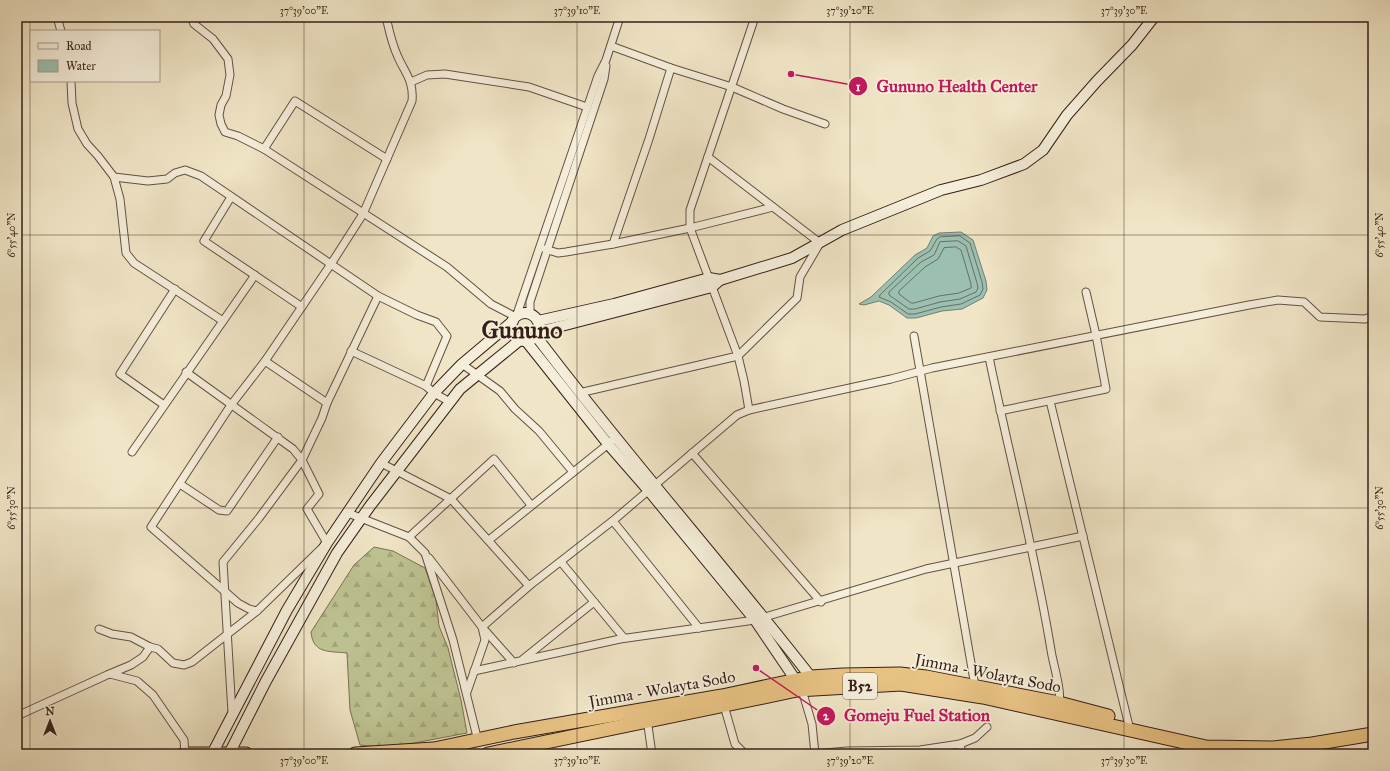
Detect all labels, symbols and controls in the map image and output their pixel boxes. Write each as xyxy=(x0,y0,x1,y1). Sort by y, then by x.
text: 37°39'00"E xyxy=(280,5,328,17)
text: 37°39'10"E xyxy=(554,5,600,17)
text: 37°39'20"E xyxy=(826,5,874,17)
text: 37°39'30"E xyxy=(1101,5,1147,17)
legend xyxy=(30,30,160,82)
text: Road xyxy=(66,39,92,53)
text: Water xyxy=(66,59,96,73)
callout: Gununo Health Center xyxy=(848,72,1045,101)
text: Gununo Health Center xyxy=(877,76,1038,97)
text: 1 xyxy=(856,80,861,94)
text: 6°55'40"N xyxy=(6,212,18,258)
text: 6°55'40"N xyxy=(1374,212,1386,258)
district label: Gununo xyxy=(481,315,563,345)
text: 6°55'30"N xyxy=(6,486,18,530)
text: 6°55'30"N xyxy=(1374,486,1386,530)
street label: Jimma - Wolayta Sodo xyxy=(911,649,1063,697)
street label: Jimma - Wolayta Sodo xyxy=(585,667,737,713)
road number: B52 xyxy=(843,673,877,699)
north arrow xyxy=(30,701,70,741)
callout: Gomeju Fuel Station xyxy=(816,701,998,730)
text: N xyxy=(45,705,55,718)
text: Gomeju Fuel Station xyxy=(844,705,991,726)
text: 2 xyxy=(823,709,830,723)
text: 37°39'00"E xyxy=(280,755,328,767)
text: 37°39'10"E xyxy=(554,755,600,767)
text: 37°39'20"E xyxy=(826,755,874,767)
text: 37°39'30"E xyxy=(1101,755,1147,767)

